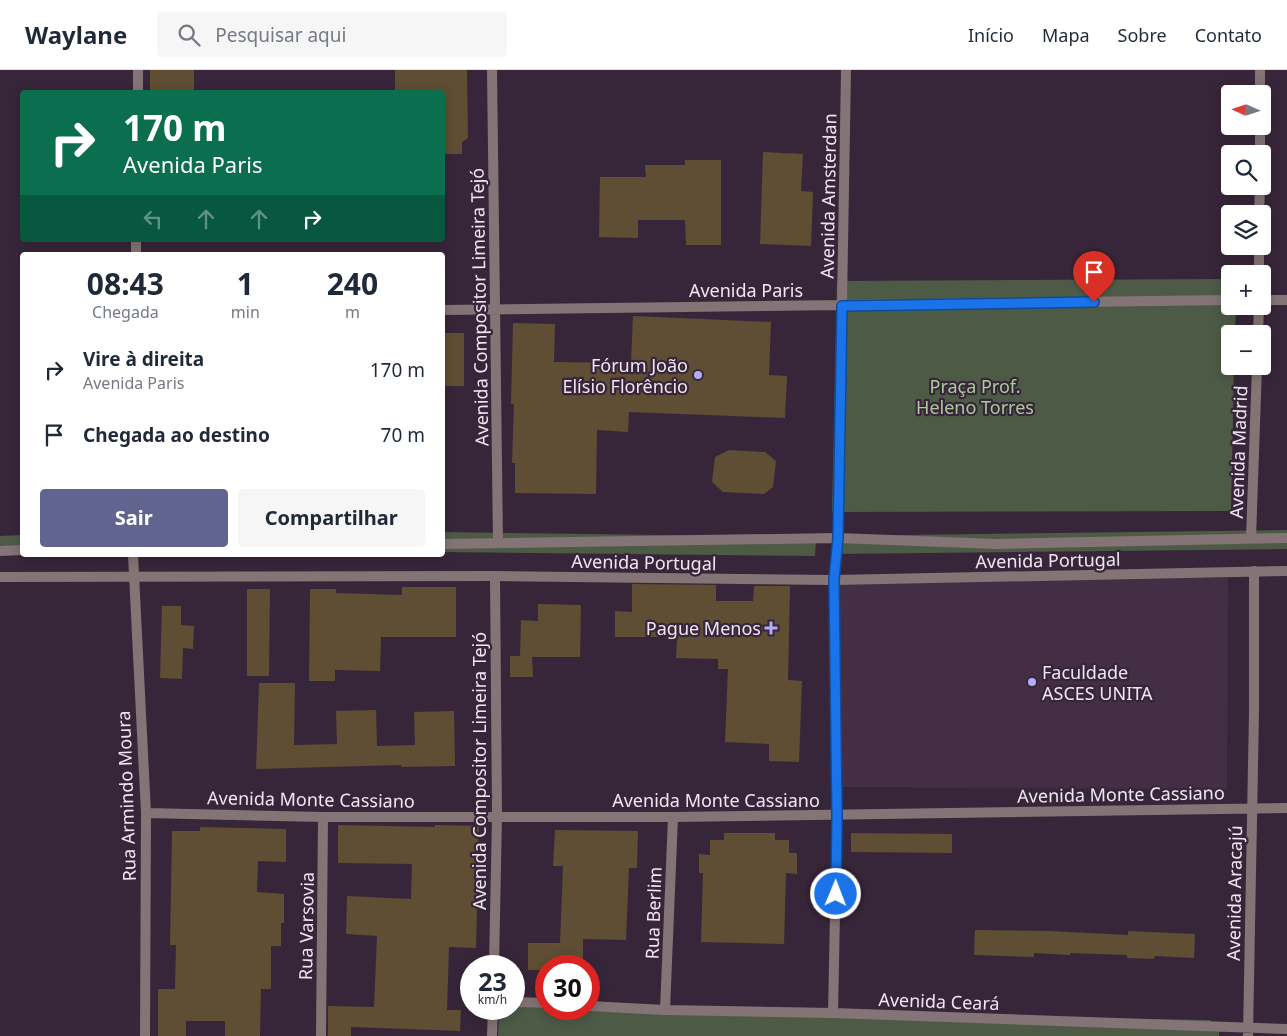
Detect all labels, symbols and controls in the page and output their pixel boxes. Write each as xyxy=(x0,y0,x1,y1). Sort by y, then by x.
search box xyxy=(157,12,507,57)
text: Waylane xyxy=(25,18,127,51)
icon: search xyxy=(175,21,203,49)
text: Pesquisar aqui xyxy=(215,22,346,48)
text: Início xyxy=(968,23,1014,47)
text: Mapa xyxy=(1042,23,1090,47)
text: Sobre xyxy=(1118,23,1167,47)
text: Contato xyxy=(1195,23,1262,47)
north arrow xyxy=(1221,85,1271,135)
map controls xyxy=(1221,85,1271,375)
text: 170 m xyxy=(123,104,226,151)
icon: right xyxy=(40,110,105,175)
street label: Avenida Amsterdan xyxy=(815,113,841,279)
button: search xyxy=(1221,145,1271,195)
text: Avenida Paris xyxy=(123,149,262,179)
street label: Avenida Compositor Limeira Tejó xyxy=(465,168,493,446)
icon: left xyxy=(139,205,167,233)
icon: ahead xyxy=(192,205,220,233)
icon: ahead xyxy=(245,205,273,233)
icon: right xyxy=(298,205,326,233)
button: layers xyxy=(1221,205,1271,255)
pin xyxy=(1073,251,1115,302)
icon: arrive xyxy=(1080,258,1108,286)
text: 08:43 xyxy=(87,263,164,304)
text: 1 xyxy=(237,263,254,304)
text: 240 xyxy=(327,263,378,304)
button: + xyxy=(1221,265,1271,315)
street label: Avenida Paris xyxy=(689,278,803,302)
text: Chegada xyxy=(92,301,159,323)
text: min xyxy=(231,301,260,323)
text: m xyxy=(345,301,360,323)
button: − xyxy=(1221,325,1271,375)
text: Vire à direita xyxy=(83,346,204,372)
place label: Fórum João Elísio Florêncio xyxy=(562,353,688,398)
icon: right xyxy=(40,356,68,384)
text: 170 m xyxy=(370,357,425,383)
marker: Fórum João Elísio Florêncio xyxy=(692,369,704,381)
text: Avenida Paris xyxy=(83,372,184,394)
park label: Praça Prof. Heleno Torres xyxy=(916,374,1034,419)
street label: Avenida Madrid xyxy=(1224,385,1252,519)
icon: arrive xyxy=(40,421,68,449)
text: Chegada ao destino xyxy=(83,422,270,448)
text: 70 m xyxy=(381,422,425,448)
button: Sair xyxy=(40,489,228,547)
button: Compartilhar xyxy=(238,489,425,547)
street label: Avenida Portugal xyxy=(975,547,1121,573)
street label: Avenida Portugal xyxy=(571,549,717,575)
place label: Pague Menos xyxy=(646,616,761,640)
marker: Pague Menos xyxy=(765,622,777,634)
street label: Avenida Compositor Limeira Tejó xyxy=(467,632,491,910)
place label: Faculdade ASCES UNITA xyxy=(1042,660,1153,705)
marker: Faculdade ASCES UNITA xyxy=(1026,676,1038,688)
street label: Rua Armindo Moura xyxy=(111,710,141,882)
street label: Avenida Monte Cassiano xyxy=(1017,780,1225,808)
street label: Avenida Monte Cassiano xyxy=(207,785,415,813)
street label: Avenida Monte Cassiano xyxy=(612,788,820,812)
street label: Avenida Aracajú xyxy=(1221,825,1247,961)
street label: Rua Berlim xyxy=(639,866,667,960)
position arrow xyxy=(809,867,861,919)
street label: Rua Varsovia xyxy=(293,872,319,980)
speed limit sign: 30 xyxy=(535,955,600,1020)
text: 23 xyxy=(478,964,507,998)
street label: Avenida Ceará xyxy=(878,987,1000,1015)
text: km/h xyxy=(478,991,507,1008)

